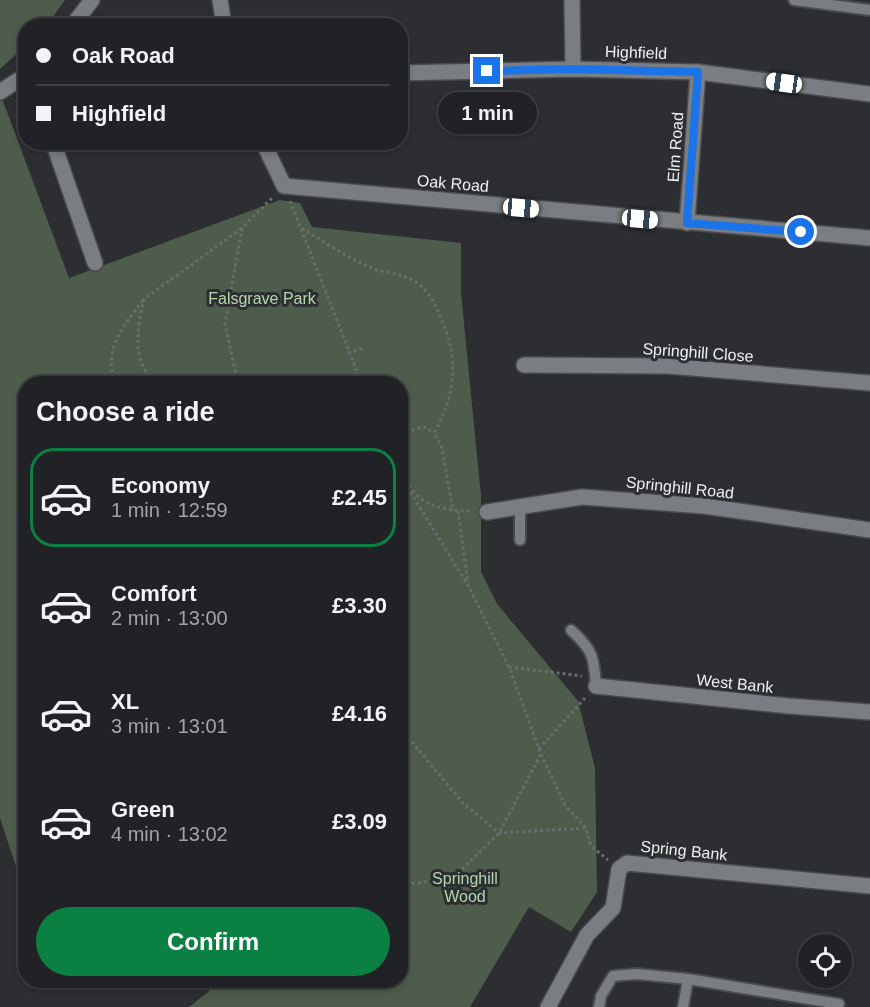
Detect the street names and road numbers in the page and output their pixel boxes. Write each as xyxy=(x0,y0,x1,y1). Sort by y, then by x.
street label: Highfield xyxy=(605,43,667,62)
street label: Elm Road xyxy=(665,111,686,183)
street label: Oak Road xyxy=(416,172,490,195)
street label: Springhill Close xyxy=(642,340,754,365)
street label: Springhill Road xyxy=(625,473,735,502)
street label: West Bank xyxy=(696,671,775,696)
street label: Spring Bank xyxy=(640,837,729,864)

